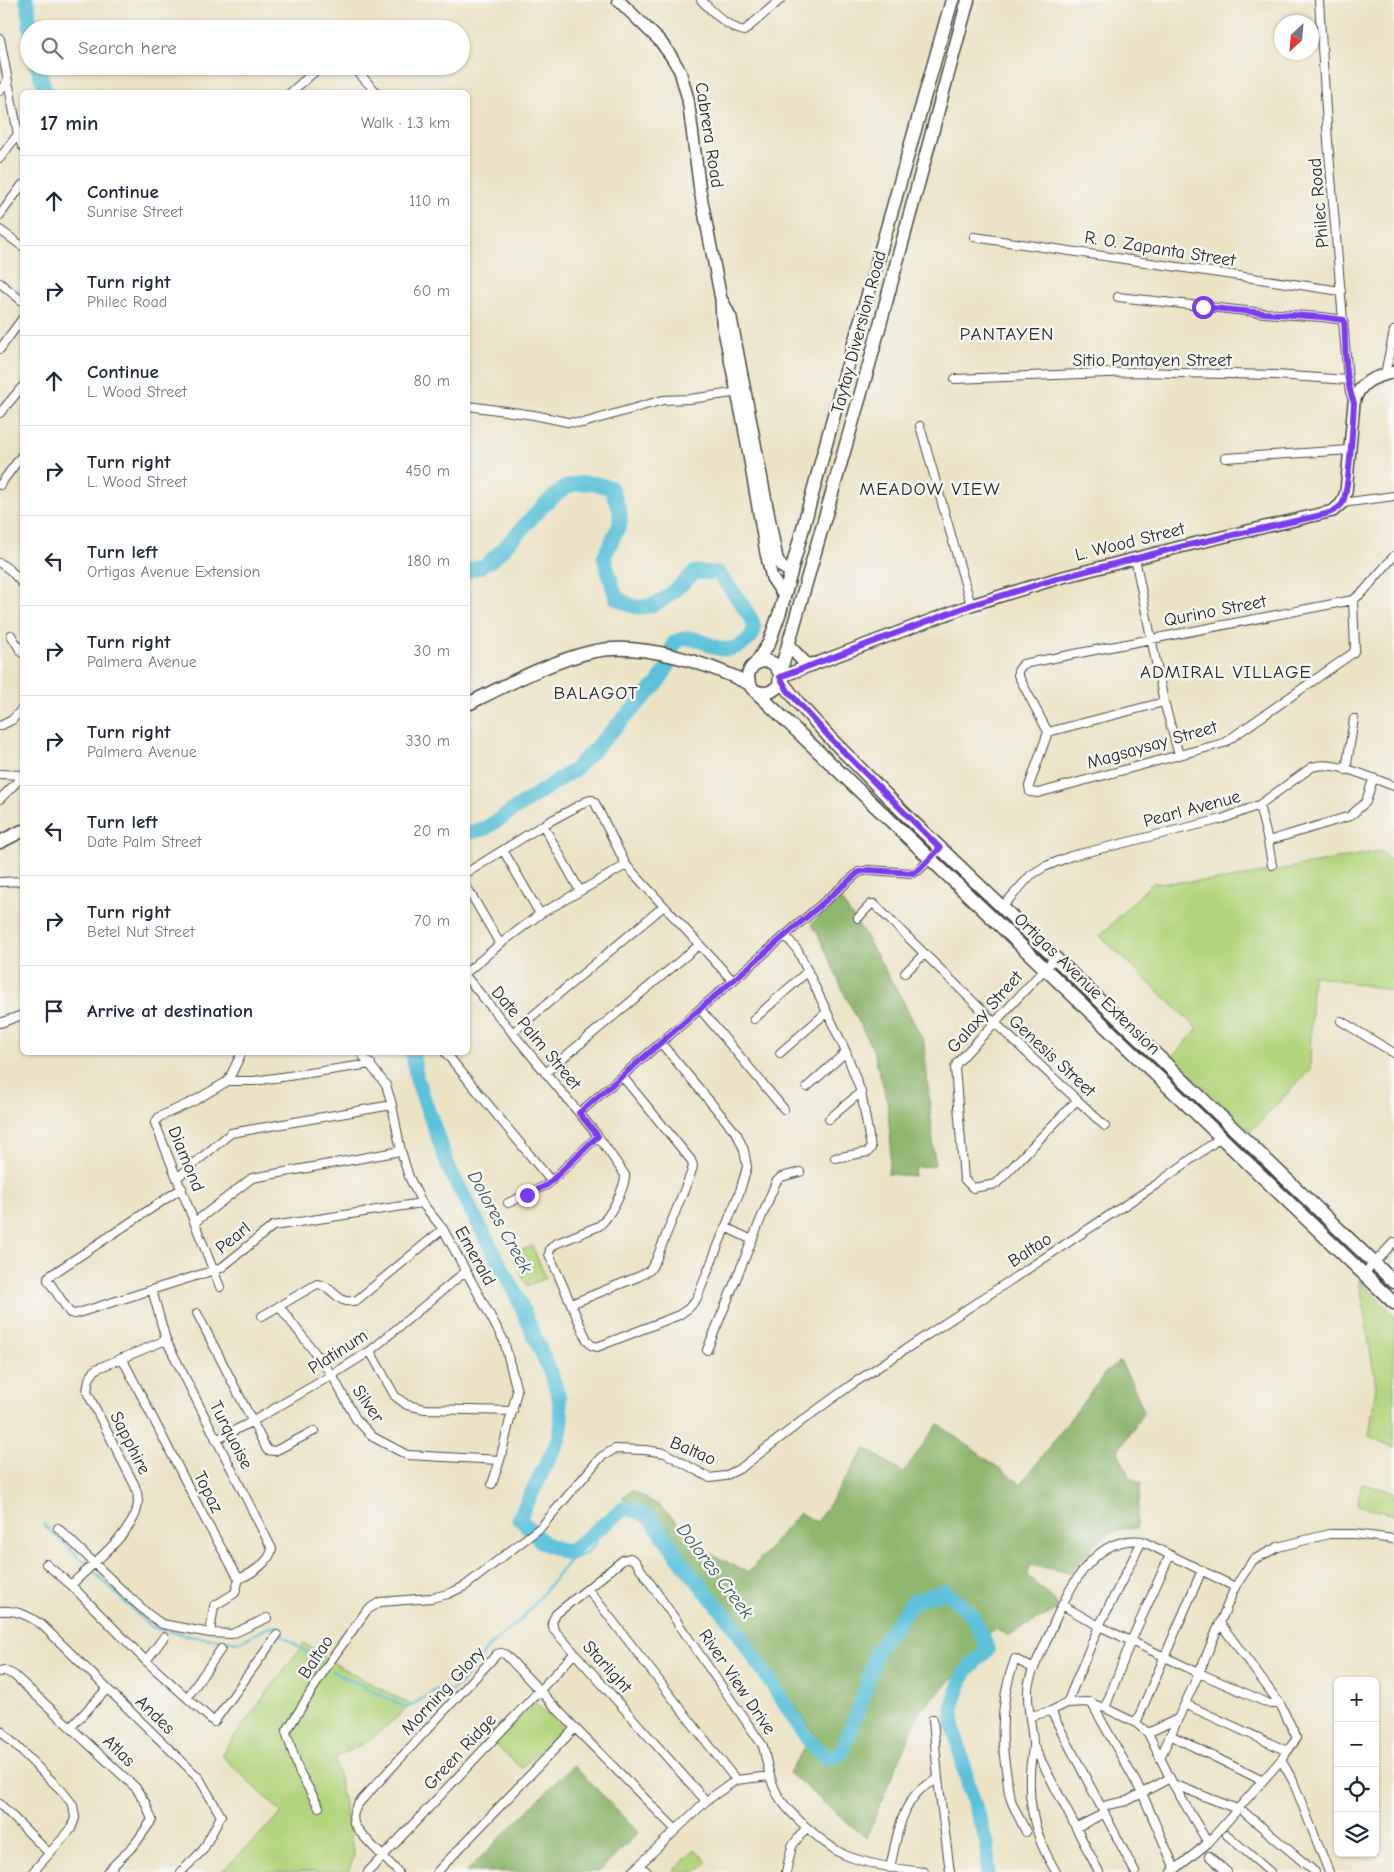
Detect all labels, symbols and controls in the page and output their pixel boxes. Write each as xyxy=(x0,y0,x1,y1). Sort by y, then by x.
north arrow xyxy=(1274,15,1319,60)
search box xyxy=(20,20,470,75)
icon: search xyxy=(38,34,66,62)
text: Search here xyxy=(78,37,177,59)
street label: Cabrera Road xyxy=(690,81,728,189)
text: 17 min xyxy=(40,111,98,135)
text: Walk · 1.3 km xyxy=(361,114,450,132)
street label: Philec Road xyxy=(1305,157,1333,249)
text: Continue xyxy=(87,181,159,203)
icon: ahead xyxy=(40,187,68,215)
text: 110 m xyxy=(409,192,450,210)
text: Sunrise Street xyxy=(87,203,183,221)
street label: R. O. Zapanta Street xyxy=(1083,227,1238,271)
street label: Taytay Diversion Road xyxy=(827,248,891,416)
text: Turn right xyxy=(87,271,171,293)
icon: right xyxy=(40,277,68,305)
text: 60 m xyxy=(413,282,450,300)
text: Philec Road xyxy=(87,293,167,311)
route start xyxy=(1192,296,1215,319)
district label: PANTAYEN xyxy=(960,323,1054,345)
street label: Sitio Pantayen Street xyxy=(1072,350,1232,371)
text: Continue xyxy=(87,361,159,383)
icon: ahead xyxy=(40,367,68,395)
text: 80 m xyxy=(413,372,450,390)
text: L. Wood Street xyxy=(87,383,187,401)
text: Turn right xyxy=(87,451,171,473)
icon: right xyxy=(40,457,68,485)
text: 450 m xyxy=(405,462,450,480)
text: L. Wood Street xyxy=(87,473,187,491)
district label: MEADOW VIEW xyxy=(859,478,1001,500)
street label: L. Wood Street xyxy=(1073,518,1188,566)
text: Turn left xyxy=(87,541,158,563)
icon: left xyxy=(40,547,68,575)
text: 180 m xyxy=(407,552,450,570)
text: Ortigas Avenue Extension xyxy=(87,563,260,581)
street label: Qurino Street xyxy=(1162,591,1269,631)
text: Turn right xyxy=(87,631,171,653)
icon: right xyxy=(40,637,68,665)
text: 30 m xyxy=(414,642,450,660)
text: Palmera Avenue xyxy=(87,653,197,671)
district label: ADMIRAL VILLAGE xyxy=(1140,661,1312,683)
district label: BALAGOT xyxy=(553,682,639,704)
street label: Magsaysay Street xyxy=(1084,716,1220,774)
text: Turn right xyxy=(87,721,171,743)
icon: right xyxy=(40,727,68,755)
text: 330 m xyxy=(405,732,450,750)
text: Palmera Avenue xyxy=(87,743,197,761)
street label: Pearl Avenue xyxy=(1141,786,1243,832)
text: Turn left xyxy=(87,811,158,833)
icon: left xyxy=(40,817,68,845)
text: 20 m xyxy=(413,822,450,840)
text: Date Palm Street xyxy=(87,833,201,851)
text: Turn right xyxy=(87,901,171,923)
icon: right xyxy=(40,907,68,935)
street label: Ortigas Avenue Extension xyxy=(1010,909,1164,1059)
text: 70 m xyxy=(414,912,450,930)
text: Betel Nut Street xyxy=(87,923,195,941)
street label: Galaxy Street xyxy=(943,966,1028,1057)
street label: Date Palm Street xyxy=(487,982,586,1095)
icon: arrive xyxy=(40,997,68,1025)
text: Arrive at destination xyxy=(87,1000,253,1022)
street label: Genesis Street xyxy=(1004,1010,1100,1102)
street label: Diamond xyxy=(163,1123,209,1195)
water label: Dolores Creek xyxy=(463,1167,538,1278)
route end xyxy=(516,1184,539,1207)
street label: Pearl xyxy=(211,1218,255,1258)
street label: Emerald xyxy=(450,1223,500,1289)
street label: Baltao xyxy=(1004,1228,1056,1272)
street label: Platinum xyxy=(304,1325,372,1379)
street label: Silver xyxy=(348,1381,389,1428)
street label: Turquoise xyxy=(205,1397,257,1473)
street label: Sapphire xyxy=(105,1408,155,1478)
street label: Baltao xyxy=(667,1432,719,1470)
street label: Topaz xyxy=(189,1468,227,1516)
water label: Dolores Creek xyxy=(672,1519,759,1624)
street label: River View Drive xyxy=(694,1625,780,1739)
street label: Baltao xyxy=(294,1631,338,1683)
street label: Starlight xyxy=(578,1636,637,1698)
street label: Morning Glory xyxy=(397,1642,490,1739)
map controls xyxy=(1334,1677,1379,1857)
button: + xyxy=(1334,1677,1379,1722)
street label: Andes xyxy=(131,1691,179,1739)
street label: Green Ridge xyxy=(419,1710,501,1794)
button: − xyxy=(1334,1722,1379,1767)
street label: Atlas xyxy=(99,1731,139,1771)
button: locate xyxy=(1334,1767,1379,1812)
button: layers xyxy=(1334,1812,1379,1857)

